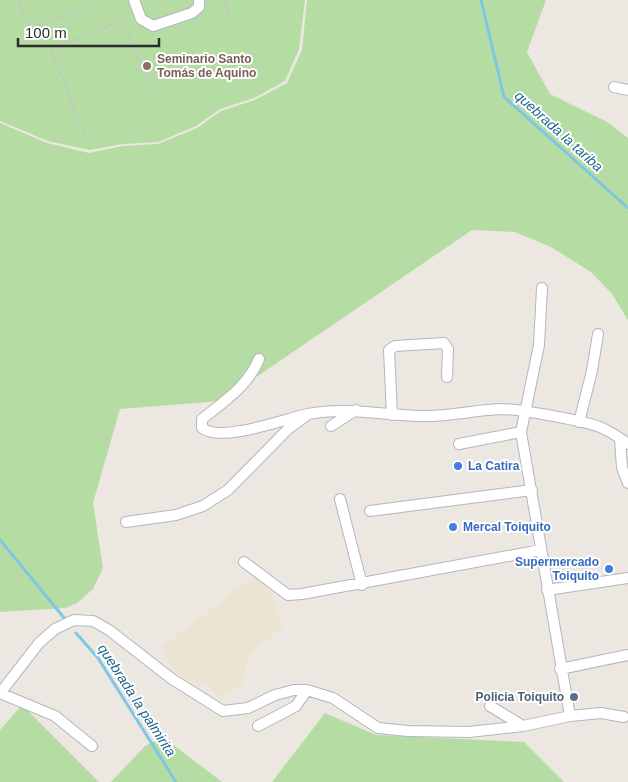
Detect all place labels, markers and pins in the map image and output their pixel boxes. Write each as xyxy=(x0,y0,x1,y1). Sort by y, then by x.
place label: Seminario Santo Tomás de Aquino xyxy=(157,52,256,80)
marker: Seminario Santo Tomás de Aquino xyxy=(141,60,153,72)
place label: La Catira xyxy=(468,459,520,473)
marker: La Catira xyxy=(452,460,464,472)
place label: Mercal Toiquito xyxy=(463,520,551,534)
marker: Mercal Toiquito xyxy=(447,521,459,533)
place label: Supermercado Toiquito xyxy=(515,555,599,583)
marker: Supermercado Toiquito xyxy=(603,563,615,575)
place label: Policia Toiquito xyxy=(476,690,564,704)
marker: Policia Toiquito xyxy=(568,691,580,703)

